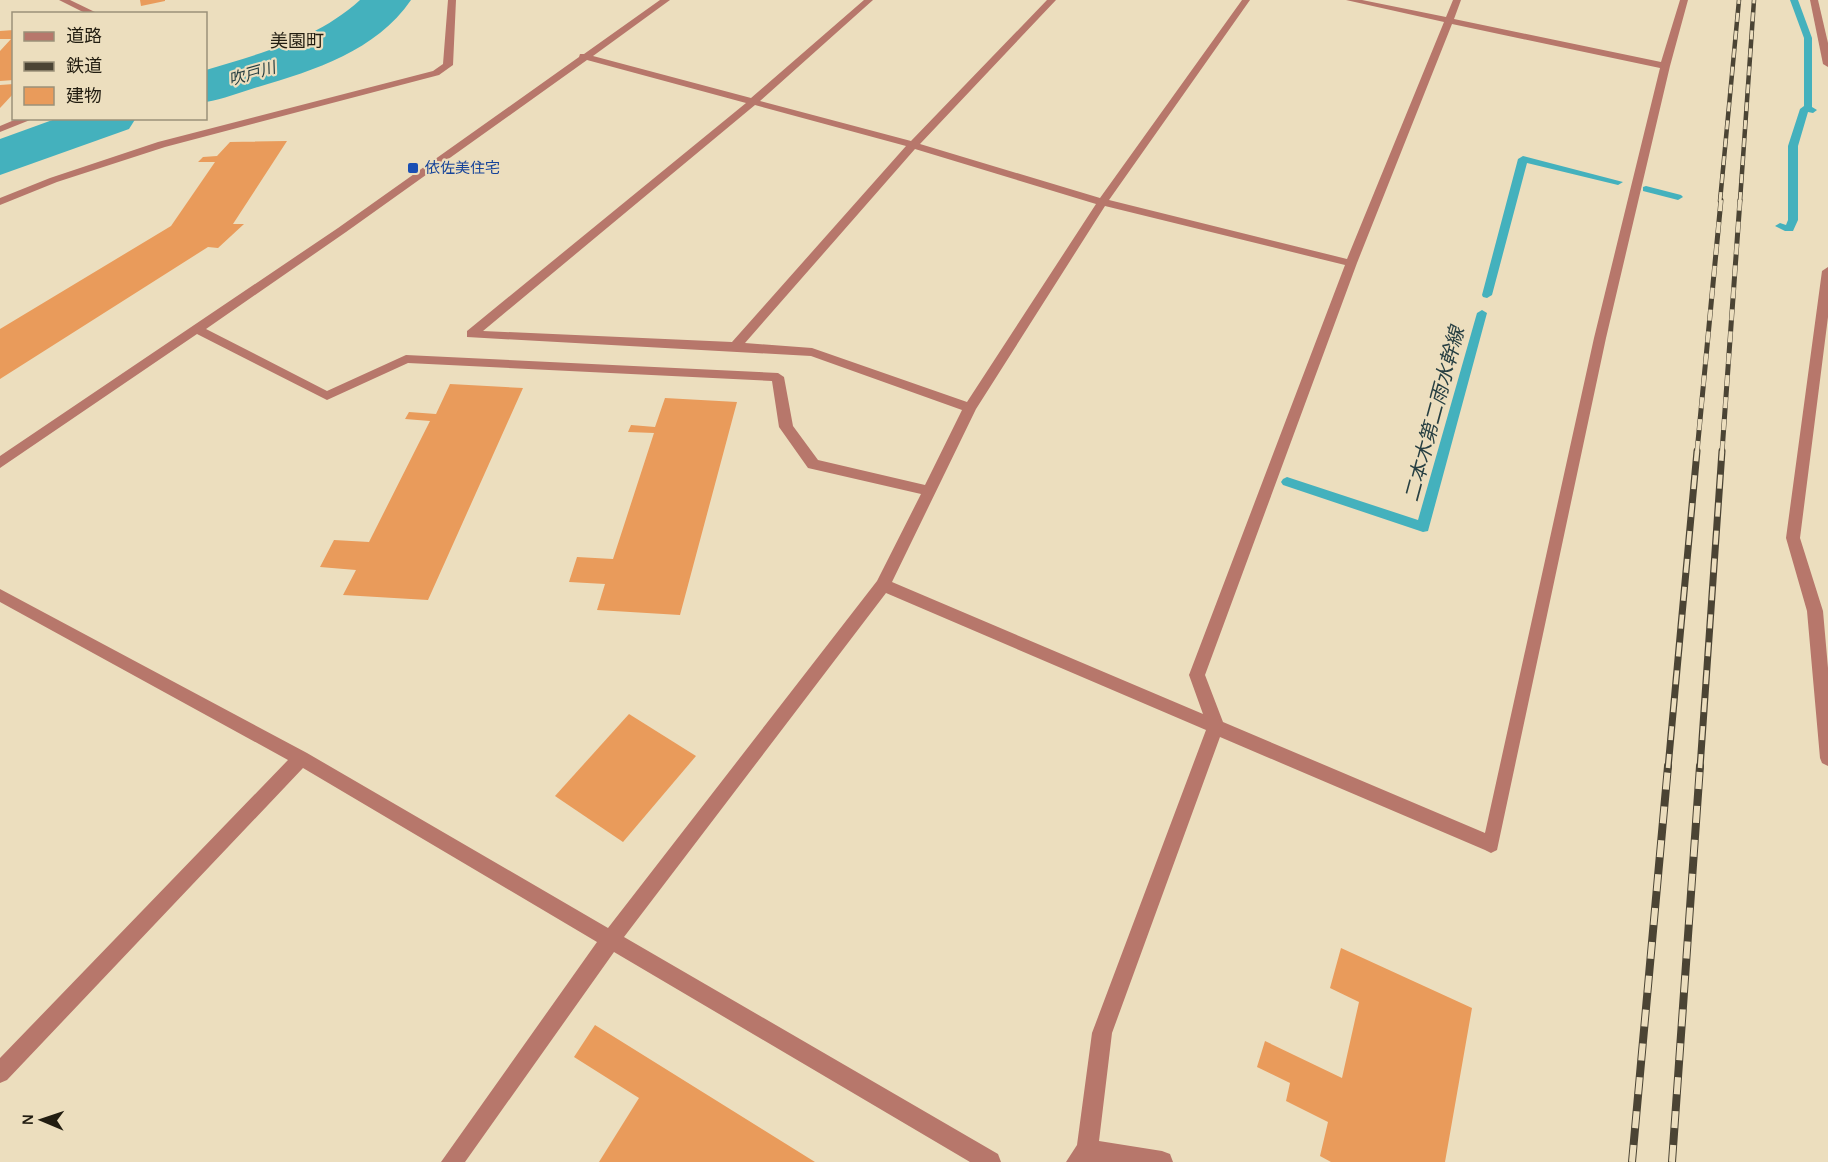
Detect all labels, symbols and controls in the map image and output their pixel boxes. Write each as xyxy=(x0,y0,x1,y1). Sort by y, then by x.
legend xyxy=(12,12,207,120)
text: 道路 xyxy=(66,25,102,47)
district label: 美園町 xyxy=(270,30,324,52)
text: 鉄道 xyxy=(66,55,102,77)
water label: 吹戸川 xyxy=(226,57,280,89)
text: 建物 xyxy=(66,85,102,107)
place label: 依佐美住宅 xyxy=(425,159,500,177)
marker: 依佐美住宅 xyxy=(406,161,420,175)
water label: 二本木第二雨水幹線 xyxy=(1400,321,1470,504)
north arrow xyxy=(12,1090,72,1150)
text: N xyxy=(18,1113,37,1126)

